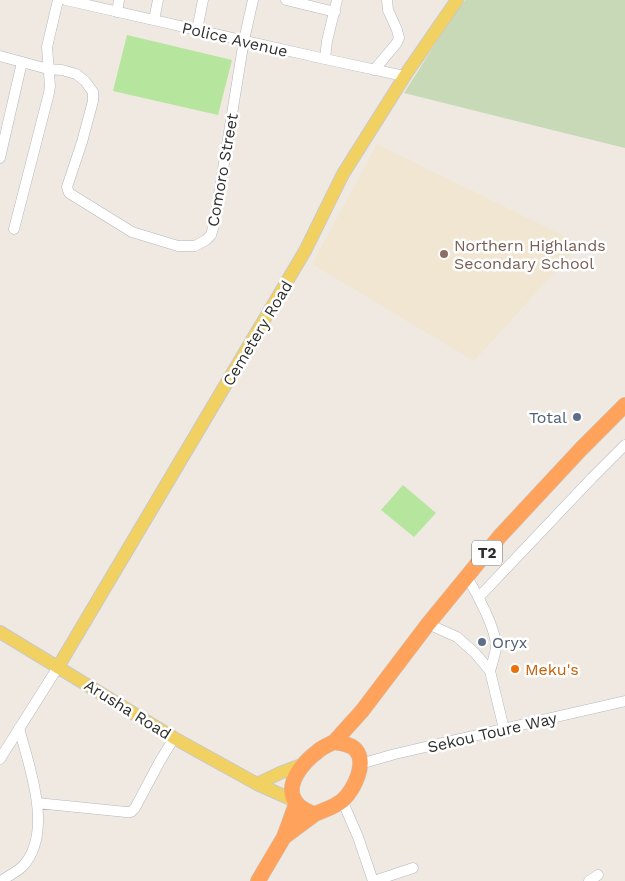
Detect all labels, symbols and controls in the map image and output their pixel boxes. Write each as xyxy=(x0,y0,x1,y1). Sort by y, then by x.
street label: Police Avenue xyxy=(180,18,290,61)
street label: Comoro Street xyxy=(203,112,242,228)
place label: Northern Highlands Secondary School xyxy=(454,236,606,273)
marker: Northern Highlands Secondary School xyxy=(438,248,450,260)
street label: Cemetery Road xyxy=(219,277,296,389)
place label: Total xyxy=(529,408,567,427)
marker: Total xyxy=(571,411,583,423)
road number: T2 xyxy=(472,540,502,566)
place label: Oryx xyxy=(492,633,527,652)
marker: Oryx xyxy=(476,636,488,648)
place label: Meku's xyxy=(525,660,579,679)
marker: Meku's xyxy=(509,663,521,675)
street label: Arusha Road xyxy=(81,675,175,744)
street label: Sekou Toure Way xyxy=(426,708,559,757)

